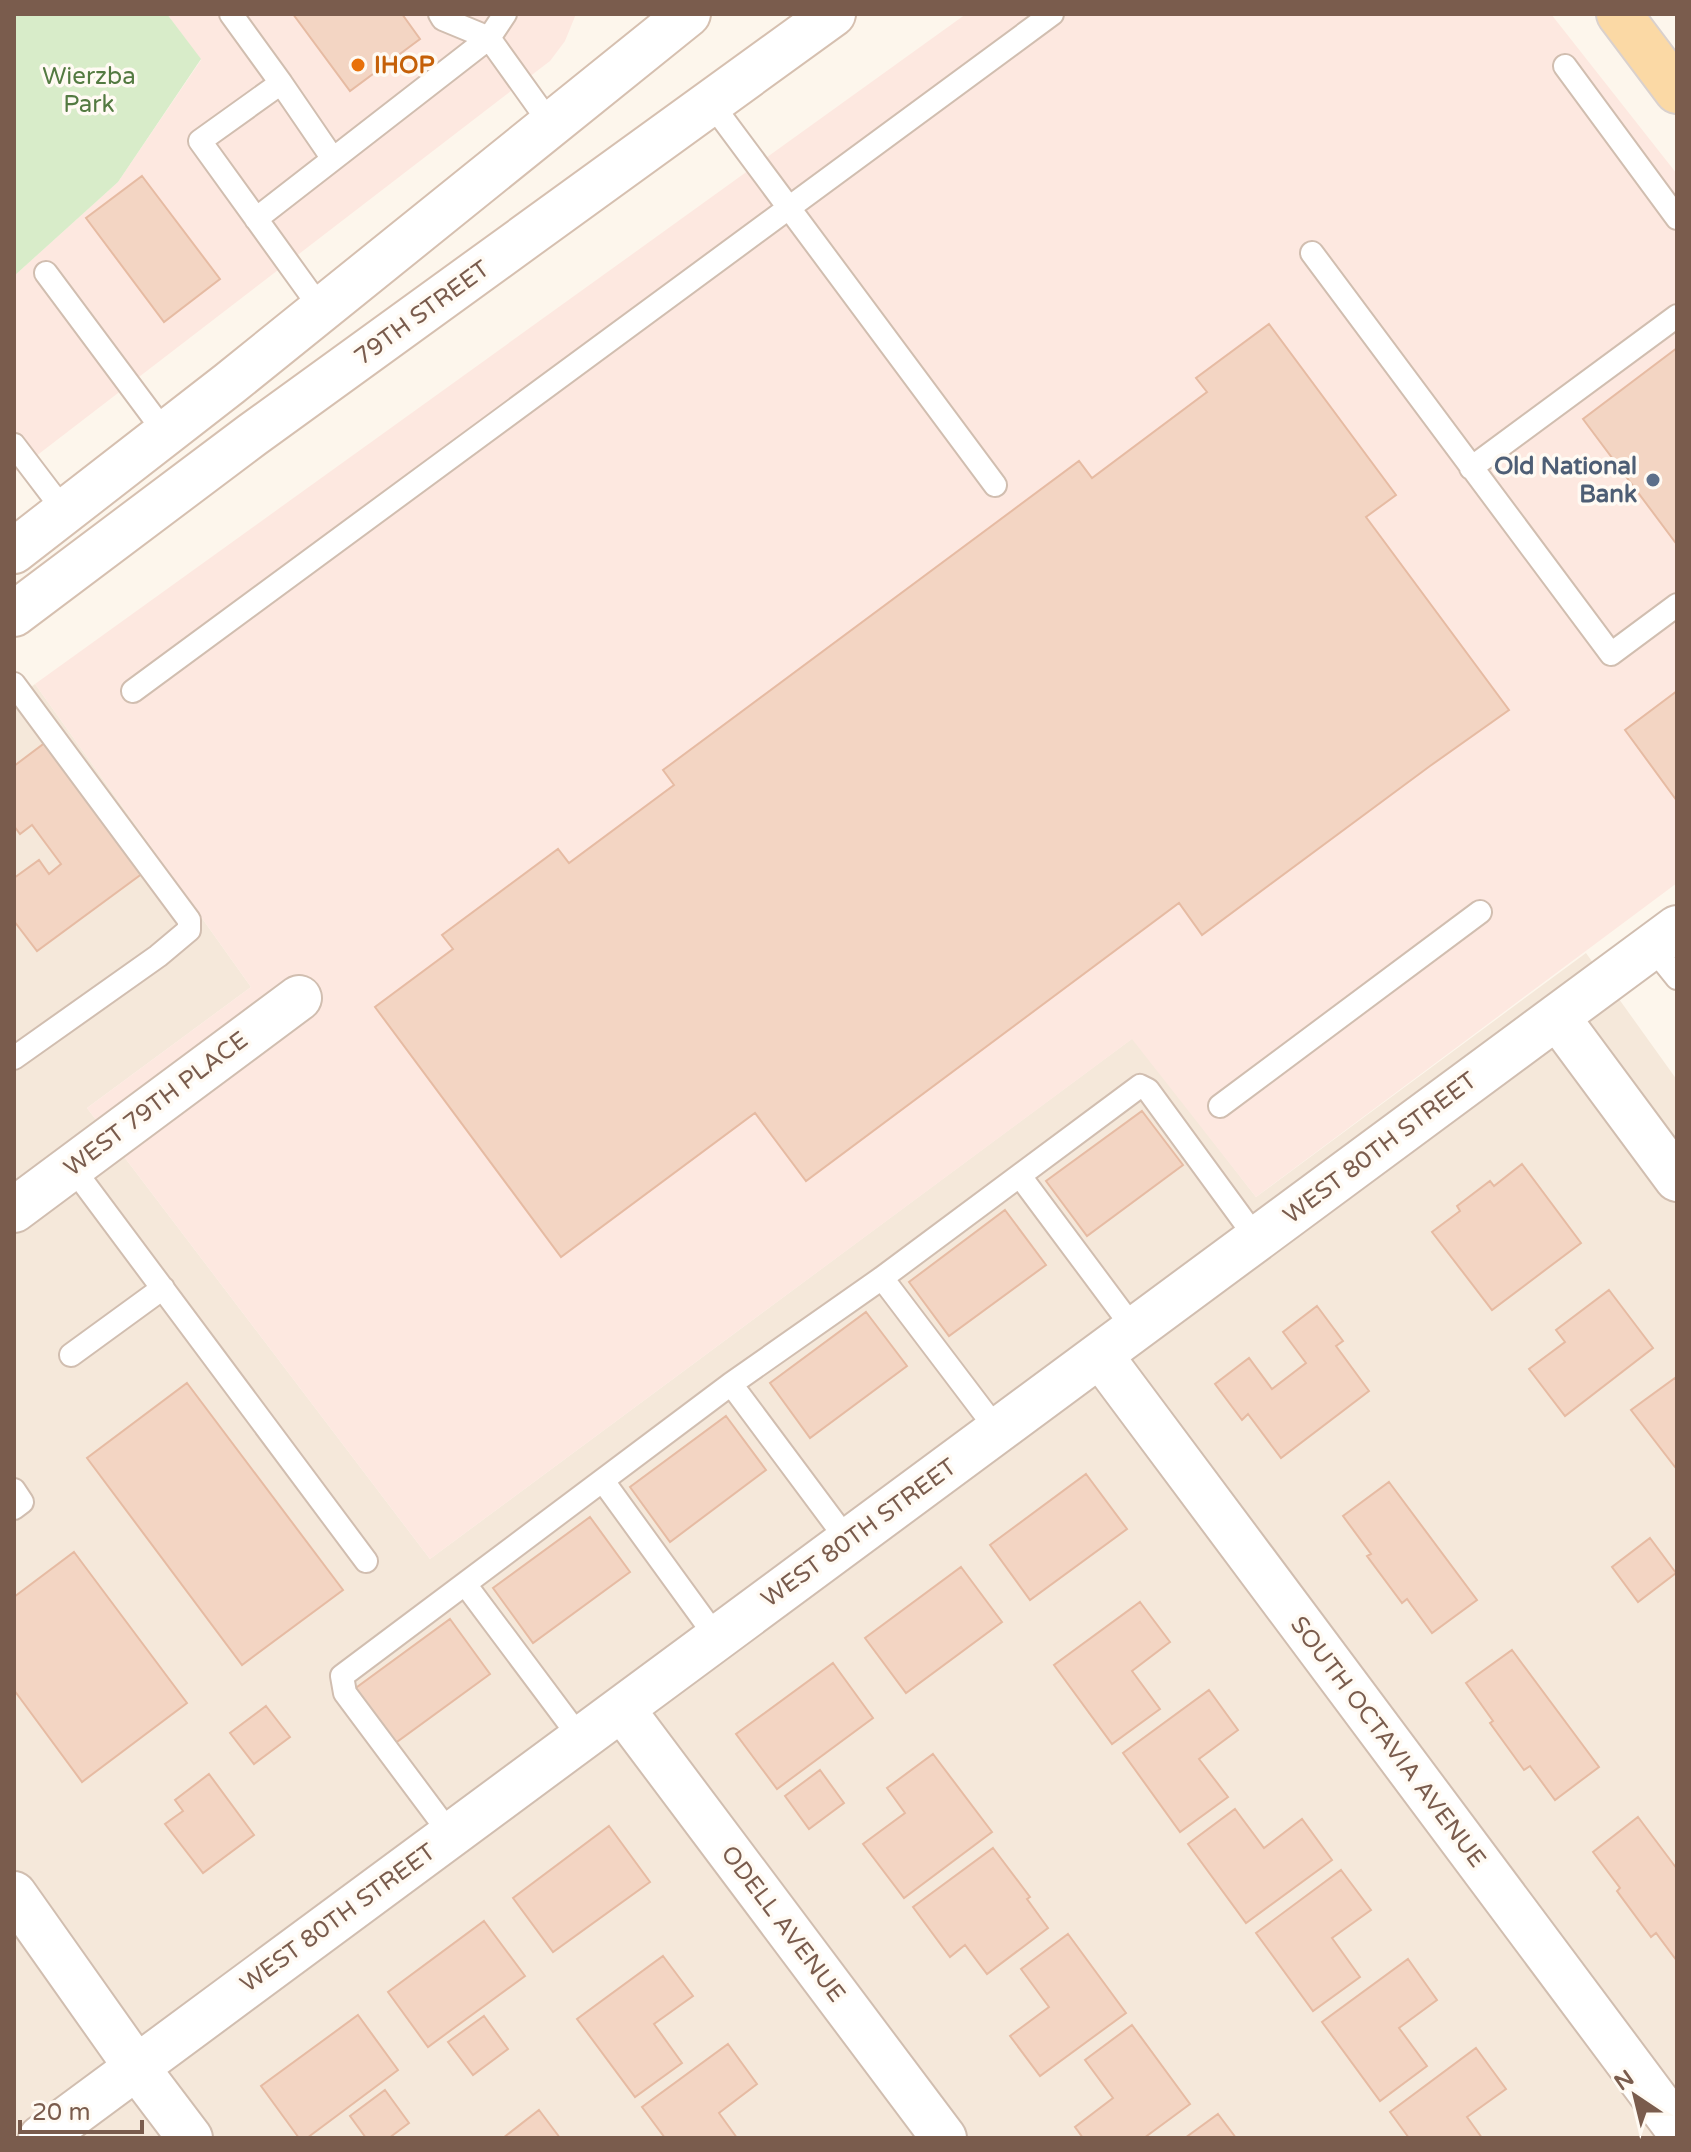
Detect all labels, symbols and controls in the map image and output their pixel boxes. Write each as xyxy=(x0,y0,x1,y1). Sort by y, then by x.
place label: IHOP xyxy=(374,51,435,80)
marker: IHOP xyxy=(349,56,367,74)
park label: Wierzba Park xyxy=(42,62,136,119)
street label: 79TH STREET xyxy=(349,254,496,372)
place label: Old National Bank xyxy=(1494,452,1637,509)
marker: Old National Bank xyxy=(1644,471,1662,489)
street label: WEST 79TH PLACE xyxy=(58,1025,254,1183)
street label: WEST 80TH STREET xyxy=(1278,1066,1483,1230)
street label: WEST 80TH STREET xyxy=(756,1452,963,1614)
street label: SOUTH OCTAVIA AVENUE xyxy=(1284,1611,1492,1873)
street label: WEST 80TH STREET xyxy=(235,1837,442,1999)
street label: ODELL AVENUE xyxy=(715,1840,851,2008)
north arrow xyxy=(1595,2056,1675,2136)
text: N xyxy=(1609,2065,1639,2096)
scale bar xyxy=(20,2084,142,2134)
text: 20 m xyxy=(32,2098,90,2127)

